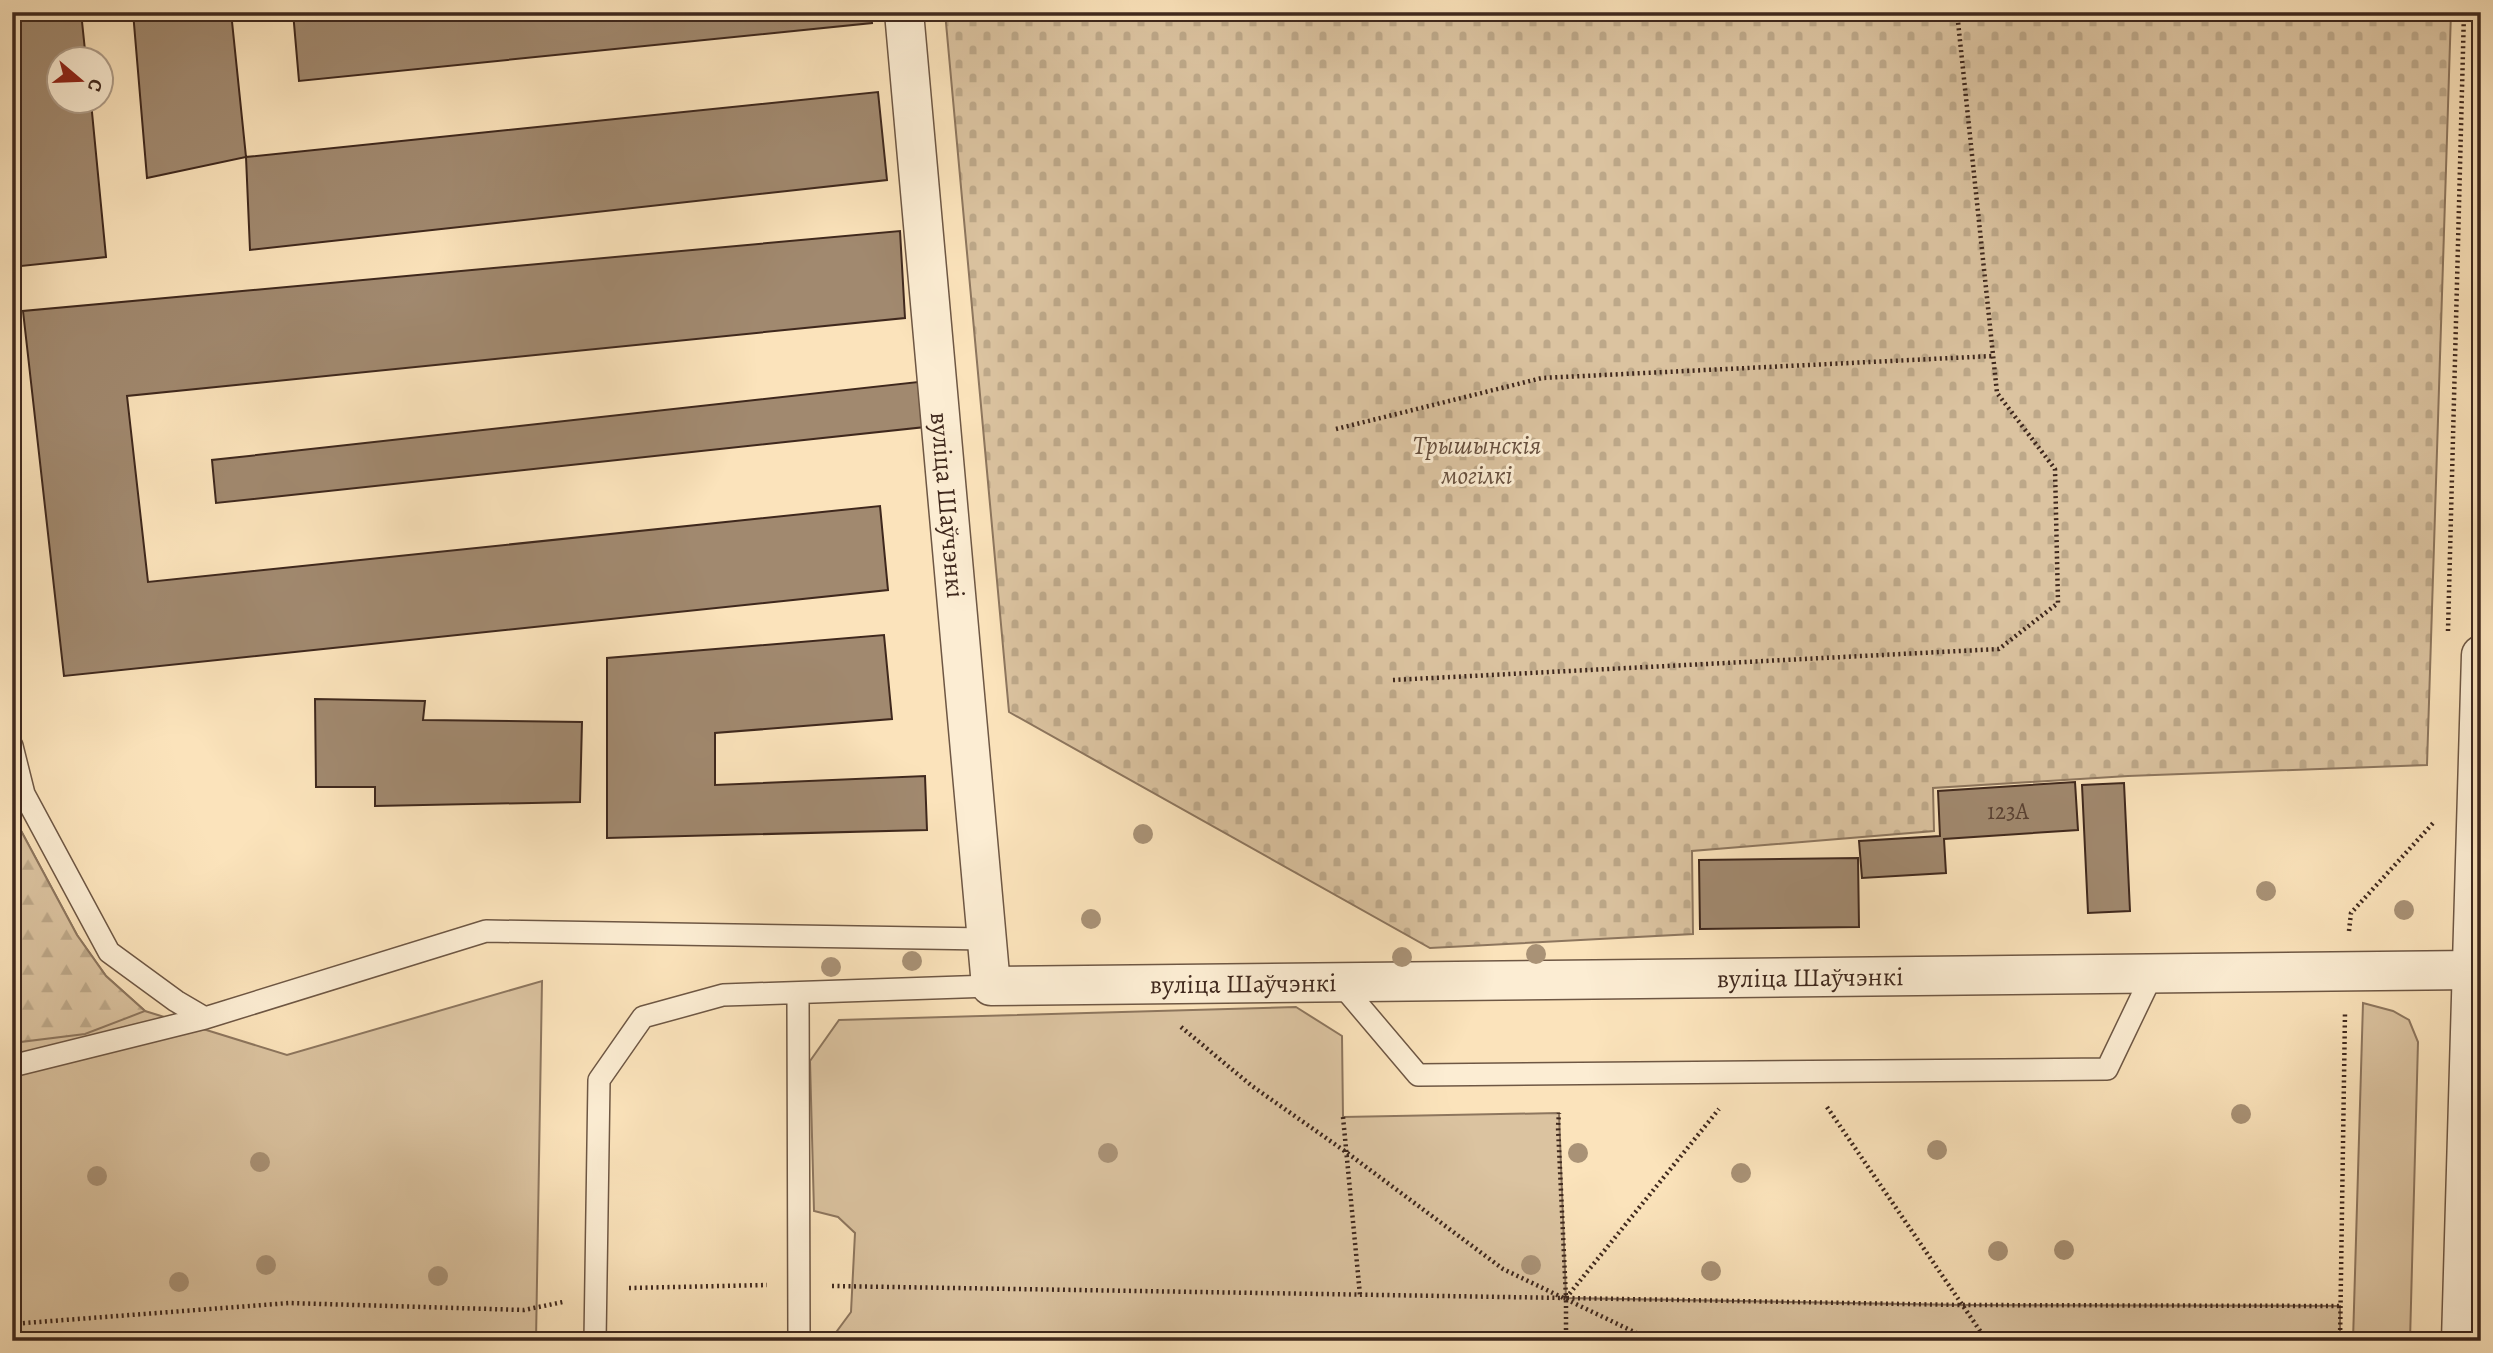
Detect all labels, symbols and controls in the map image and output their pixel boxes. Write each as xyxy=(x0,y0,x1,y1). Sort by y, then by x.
north arrow xyxy=(46,46,116,116)
text: С xyxy=(81,75,109,95)
street label: вуліца Шаўчэнкі xyxy=(922,410,974,600)
park label: Трышынскія могілкі xyxy=(1413,428,1541,493)
house number: 123А xyxy=(1987,796,2029,827)
street label: вуліца Шаўчэнкі xyxy=(1716,959,1904,996)
street label: вуліца Шаўчэнкі xyxy=(1149,965,1337,1002)

